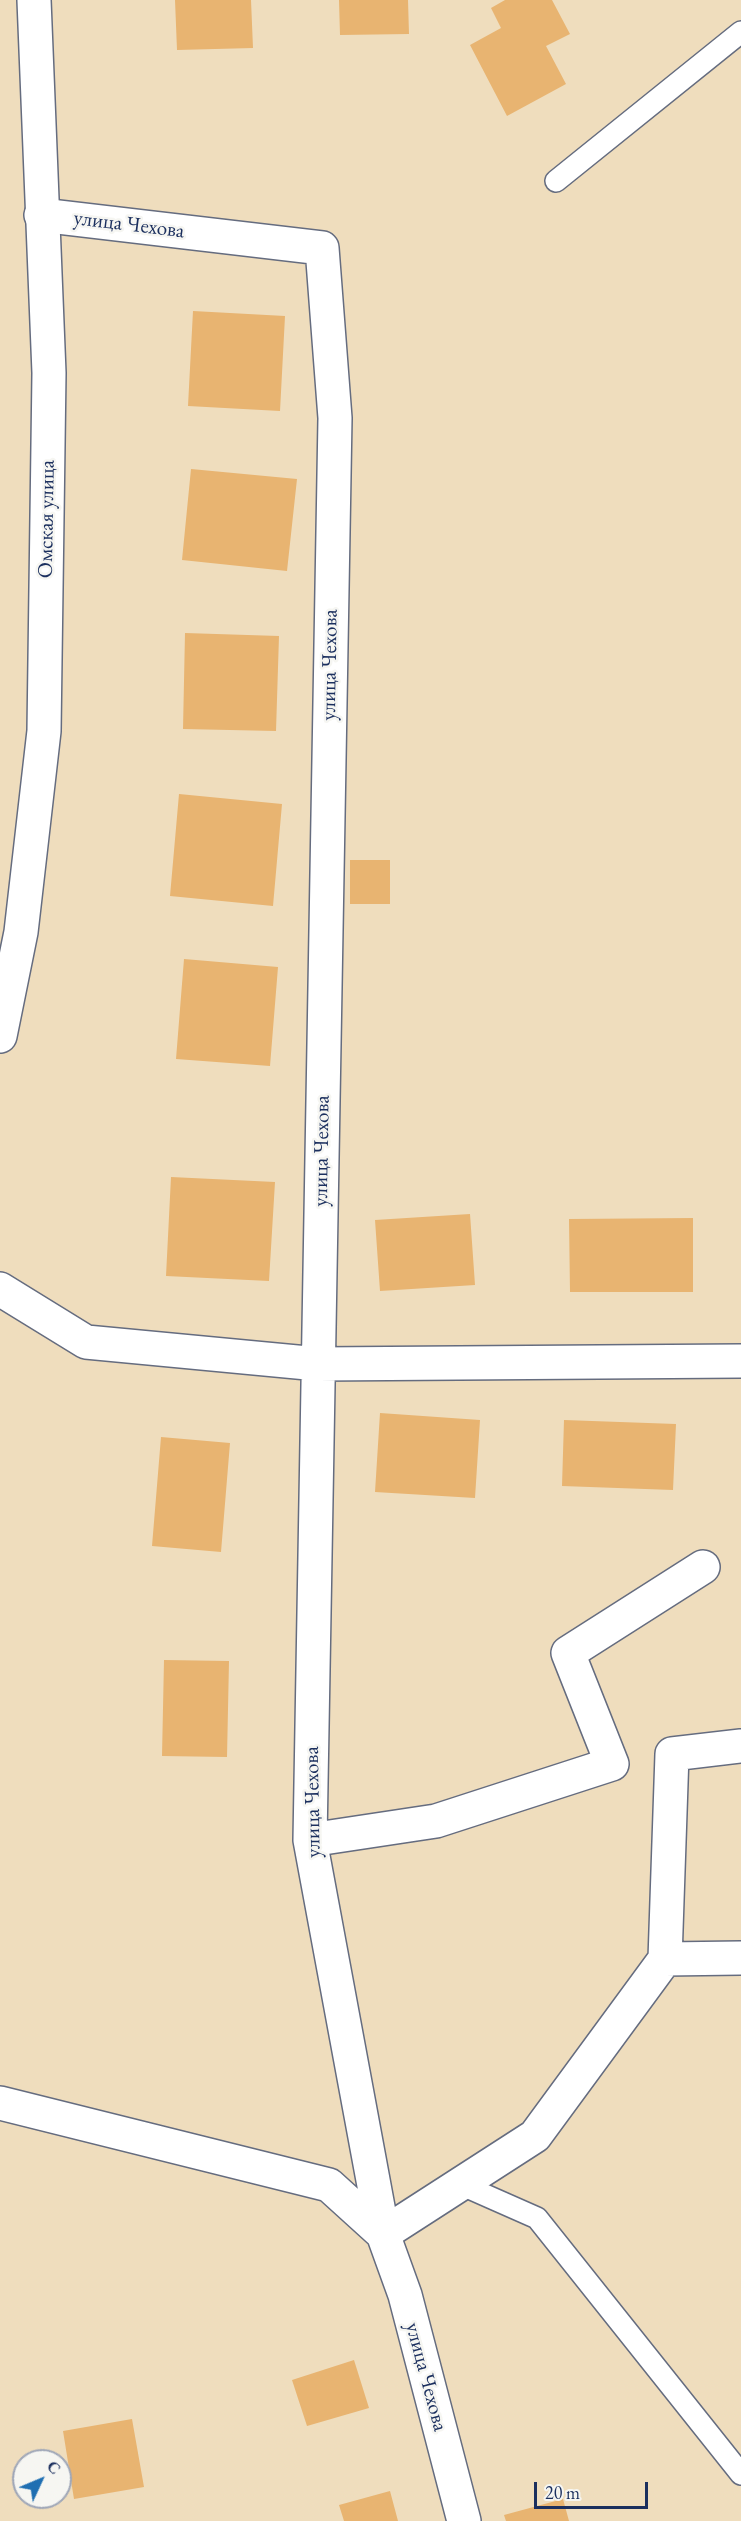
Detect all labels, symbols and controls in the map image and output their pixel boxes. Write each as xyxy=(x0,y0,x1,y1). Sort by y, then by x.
street label: улица Чехова xyxy=(72,206,186,244)
street label: Омская улица xyxy=(33,460,61,578)
street label: улица Чехова xyxy=(316,609,344,721)
street label: улица Чехова xyxy=(308,1095,336,1207)
street label: улица Чехова xyxy=(299,1746,327,1858)
street label: улица Чехова xyxy=(399,2320,453,2434)
north arrow xyxy=(12,2449,72,2509)
text: С xyxy=(42,2456,65,2479)
scale bar xyxy=(537,2470,651,2508)
text: 20 m xyxy=(545,2481,580,2504)

